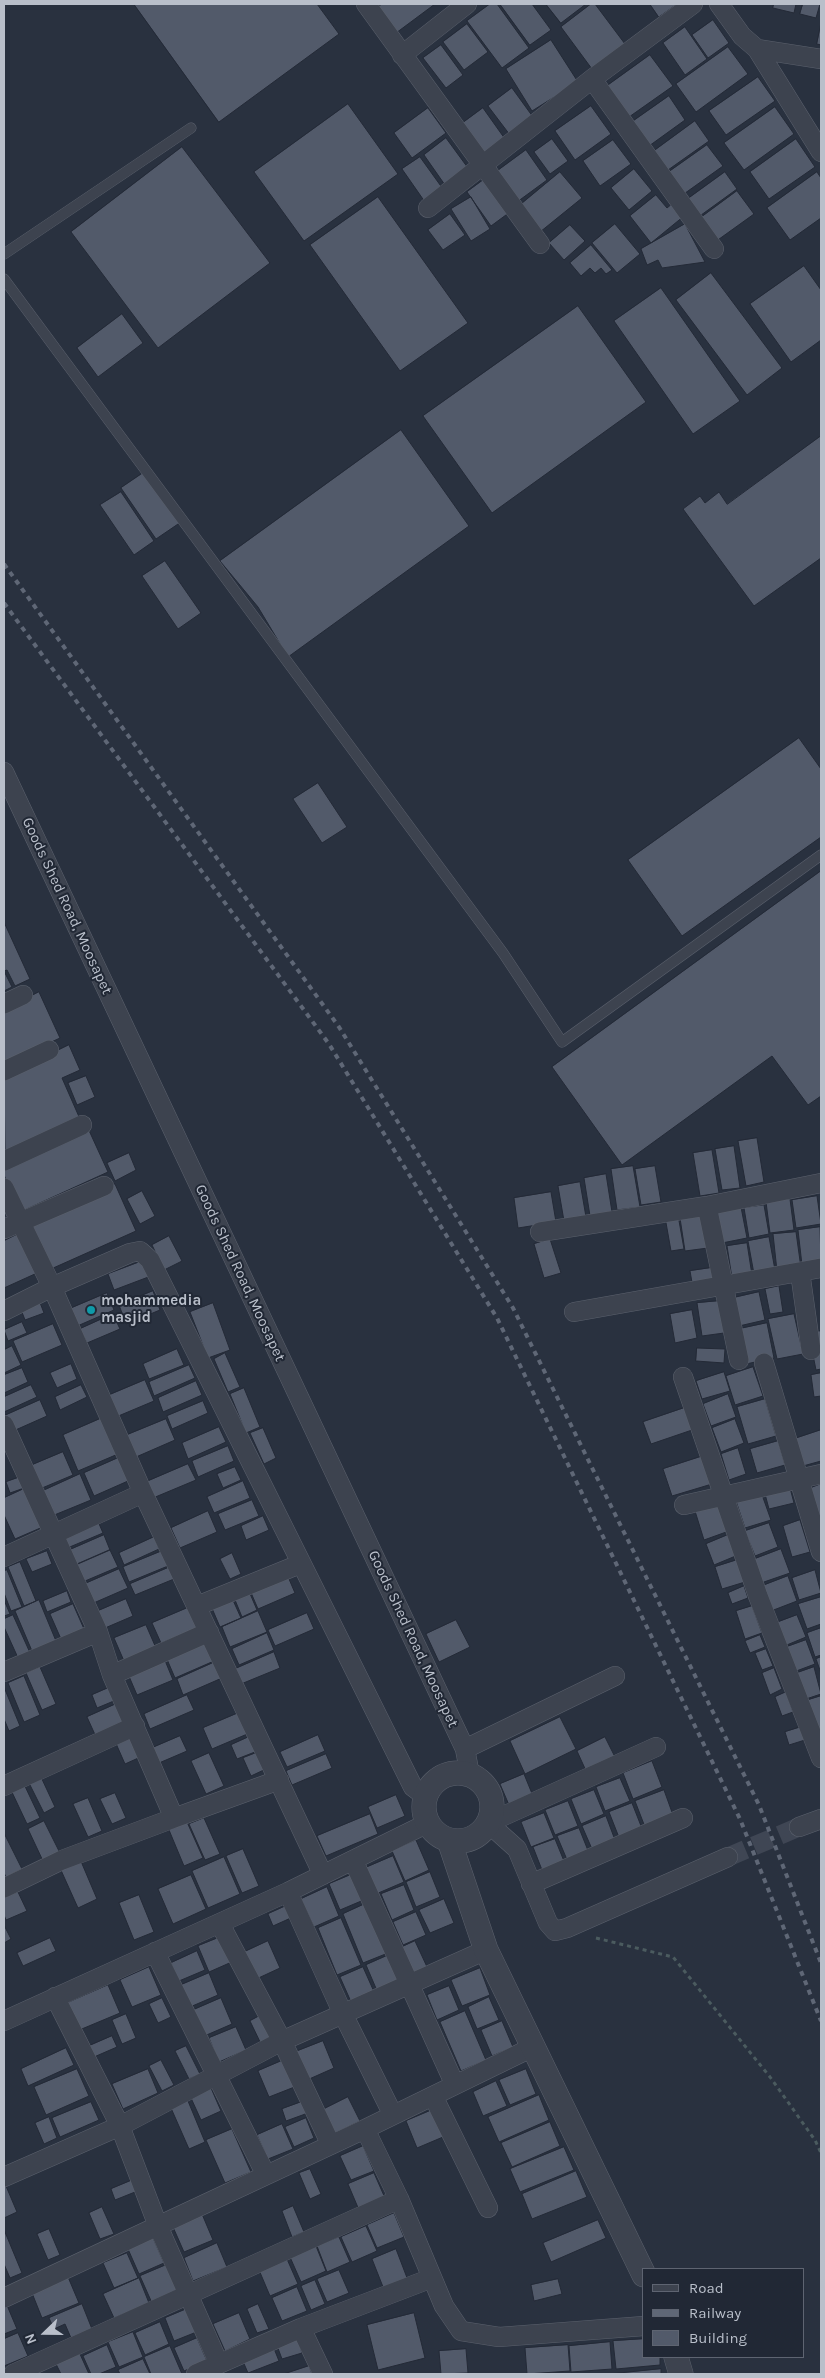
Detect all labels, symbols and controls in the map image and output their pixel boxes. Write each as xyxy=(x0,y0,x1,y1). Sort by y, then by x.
street label: Goods Shed Road, Moosapet xyxy=(18,815,116,997)
street label: Goods Shed Road, Moosapet xyxy=(191,1182,289,1364)
place label: mohammedia masjid xyxy=(101,1292,201,1327)
marker: mohammedia masjid xyxy=(85,1304,97,1316)
street label: Goods Shed Road, Moosapet xyxy=(364,1548,462,1730)
legend xyxy=(642,2268,805,2358)
text: Road xyxy=(689,2279,724,2297)
text: Railway xyxy=(689,2304,741,2322)
north arrow xyxy=(20,2308,70,2358)
text: Building xyxy=(689,2329,747,2347)
text: N xyxy=(21,2331,40,2347)

